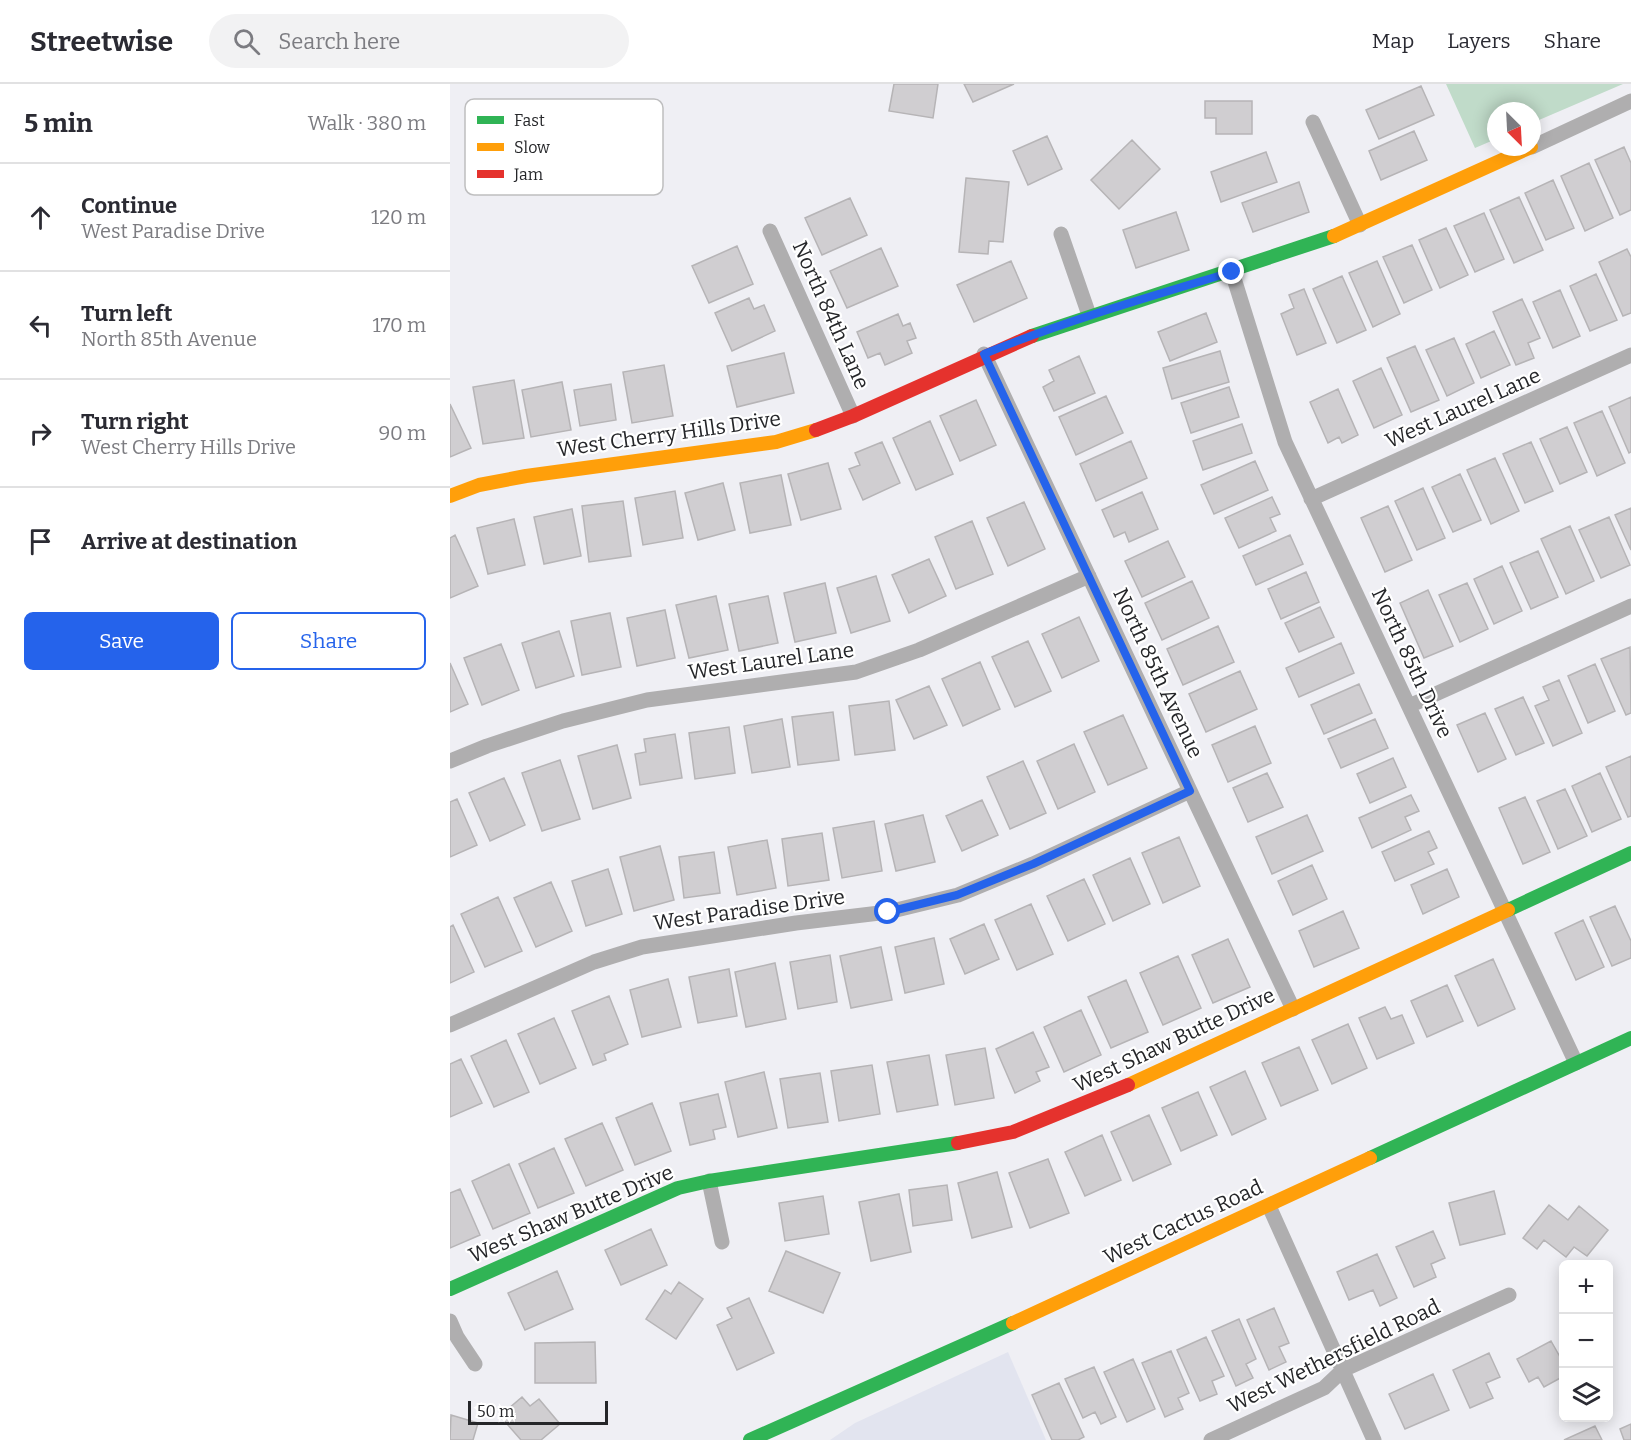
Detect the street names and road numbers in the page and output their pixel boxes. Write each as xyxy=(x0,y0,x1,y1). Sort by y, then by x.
street label: North 84th Lane xyxy=(787,237,875,393)
street label: West Laurel Lane xyxy=(1381,362,1545,454)
street label: West Cherry Hills Drive xyxy=(555,405,783,463)
street label: North 85th Avenue xyxy=(1107,584,1209,762)
street label: North 85th Drive xyxy=(1366,584,1458,742)
street label: West Laurel Lane xyxy=(686,636,856,686)
street label: West Paradise Drive xyxy=(652,884,846,936)
street label: West Shaw Butte Drive xyxy=(1069,982,1279,1098)
street label: West Shaw Butte Drive xyxy=(465,1159,677,1269)
street label: West Cactus Road xyxy=(1099,1174,1267,1270)
street label: West Wethersfield Road xyxy=(1224,1293,1444,1419)

